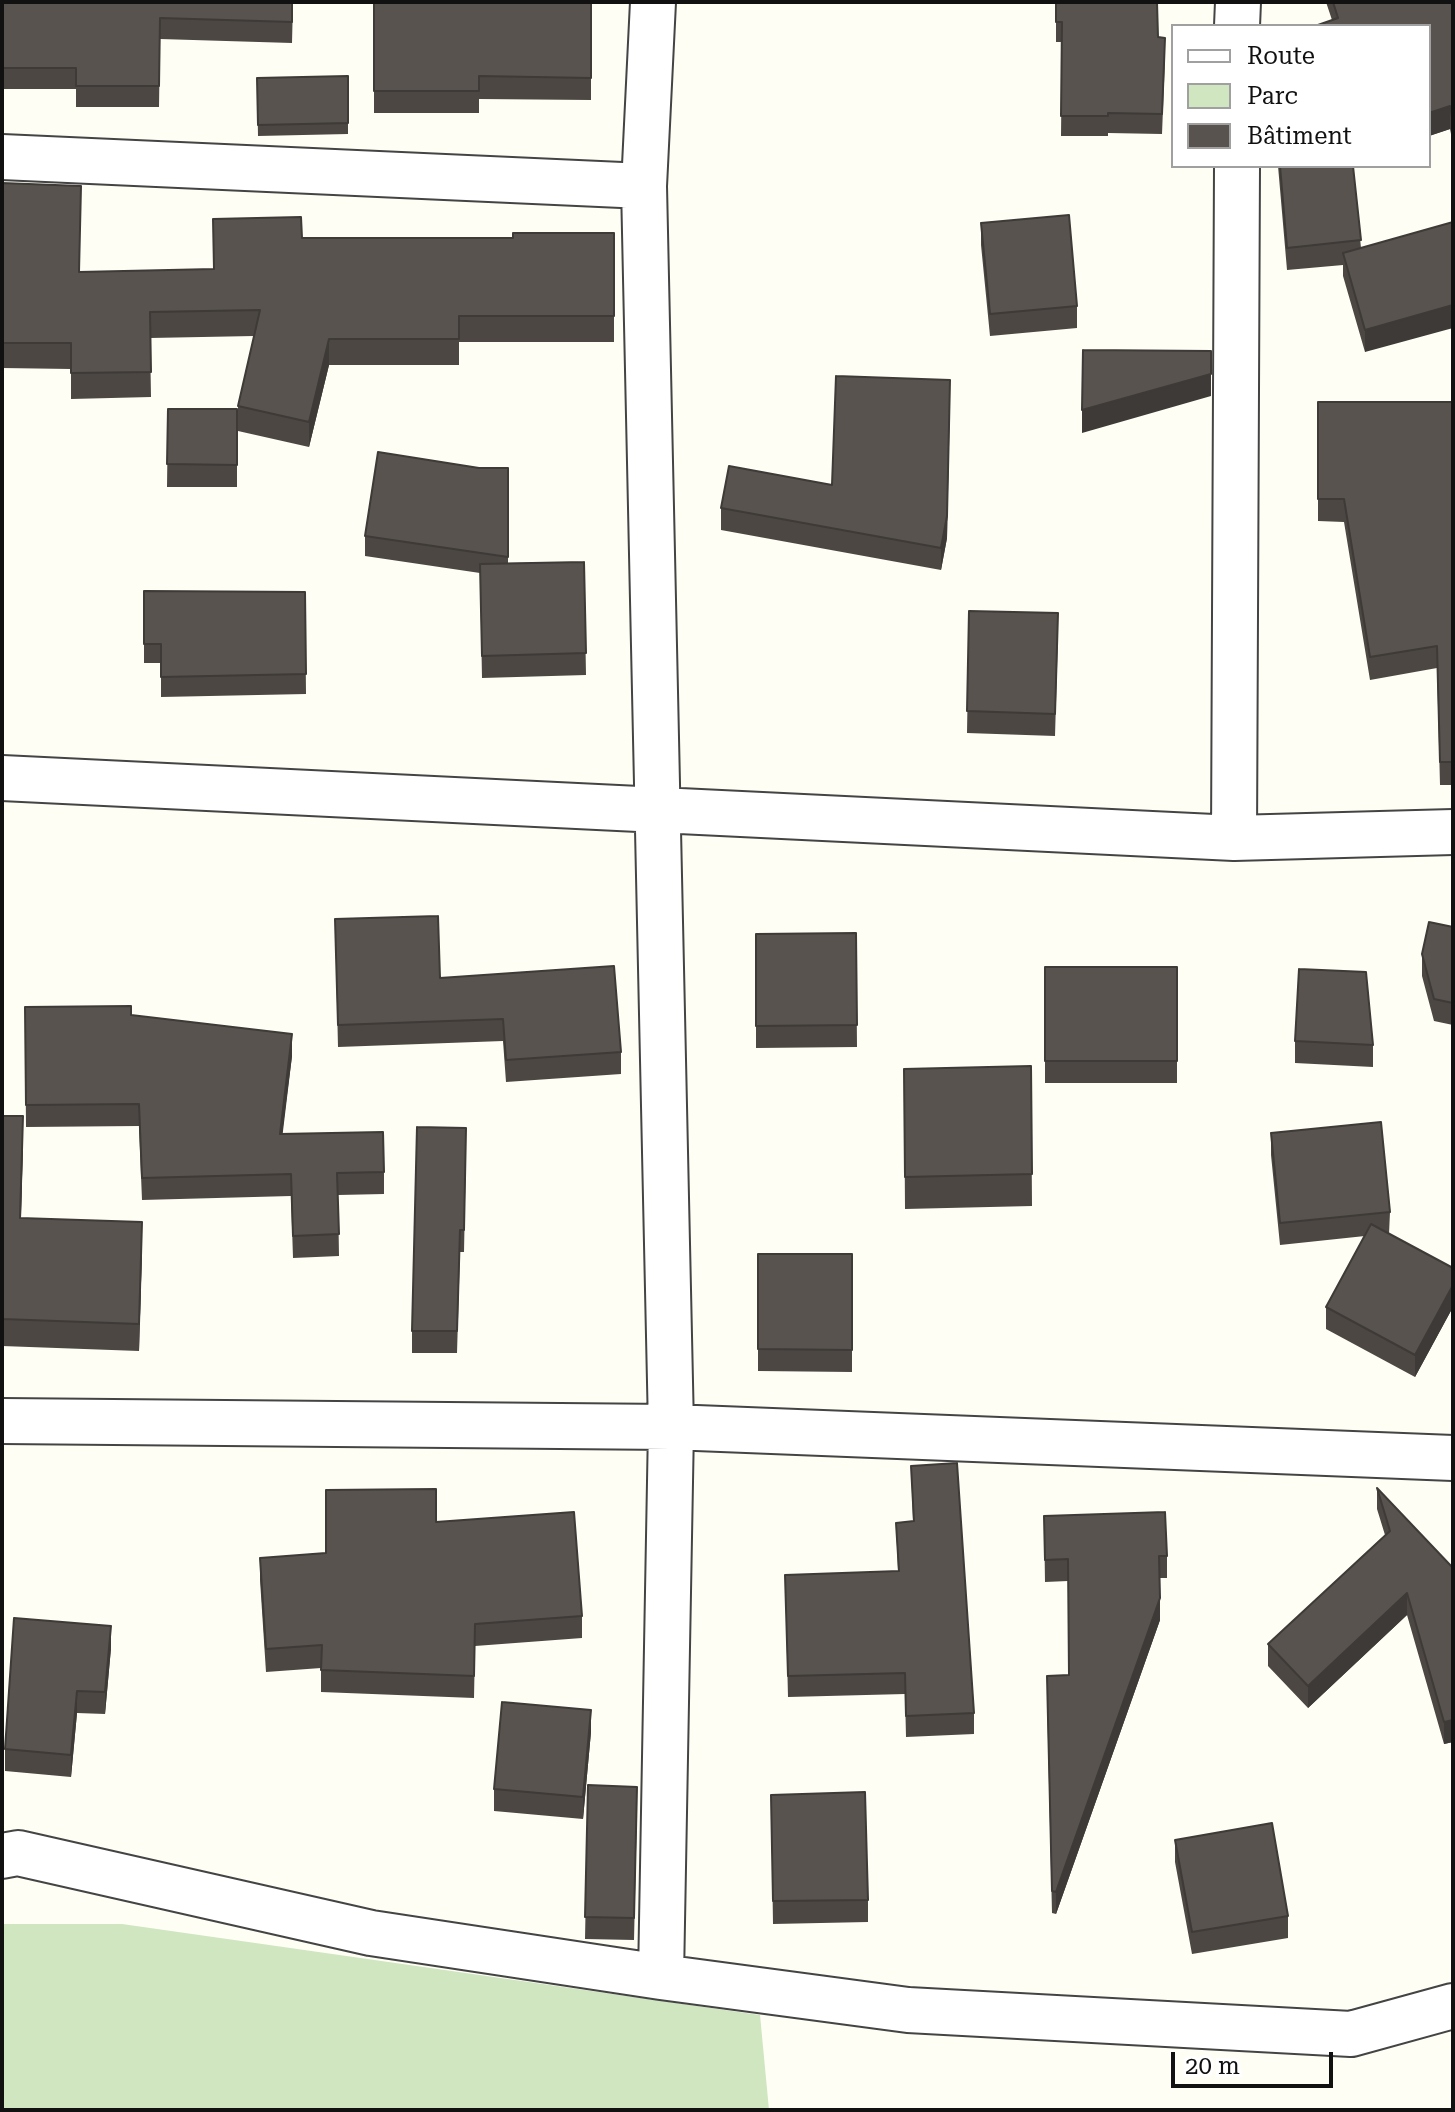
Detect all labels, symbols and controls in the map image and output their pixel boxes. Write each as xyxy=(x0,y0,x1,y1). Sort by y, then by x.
legend xyxy=(1171,24,1431,168)
text: Route xyxy=(1247,42,1315,70)
text: Parc xyxy=(1247,82,1298,110)
text: Bâtiment xyxy=(1247,122,1352,150)
scale bar xyxy=(1175,2036,1337,2086)
text: 20 m xyxy=(1185,2052,1240,2080)

